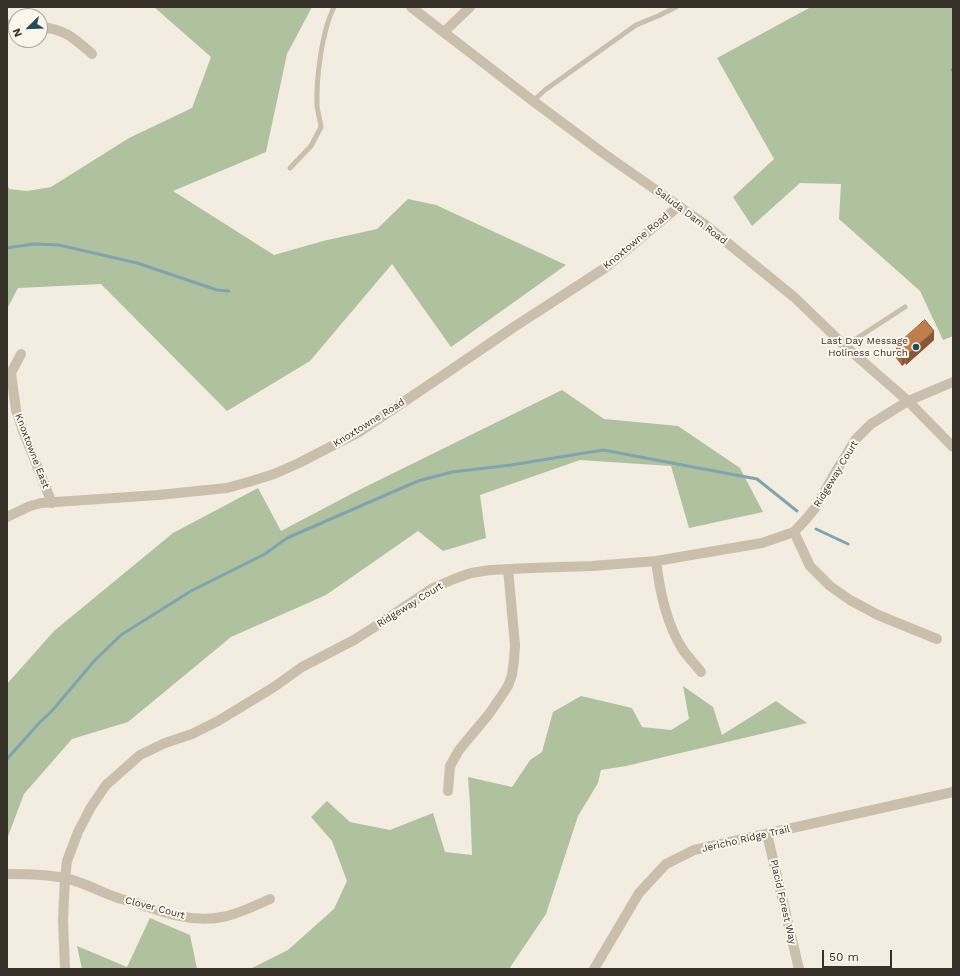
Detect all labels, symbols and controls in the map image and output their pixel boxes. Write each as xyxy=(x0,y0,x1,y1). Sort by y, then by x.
north arrow xyxy=(8,8,48,48)
text: N xyxy=(10,26,25,39)
street label: Saluda Dam Road xyxy=(653,185,729,247)
street label: Knoxtowne Road xyxy=(601,210,671,272)
place label: Last Day Message Holiness Church xyxy=(821,335,908,358)
marker: Last Day Message Holiness Church xyxy=(911,342,921,352)
street label: Knoxtowne Road xyxy=(331,396,407,450)
street label: Knoxtowne East xyxy=(12,412,52,490)
street label: Ridgeway Court xyxy=(811,438,861,510)
street label: Ridgeway Court xyxy=(375,580,445,630)
street label: Jericho Ridge Trail xyxy=(701,823,791,855)
street label: Placid Forest Way xyxy=(767,858,799,946)
street label: Clover Court xyxy=(124,894,186,922)
scale bar xyxy=(824,942,894,968)
text: 50 m xyxy=(829,950,859,964)

